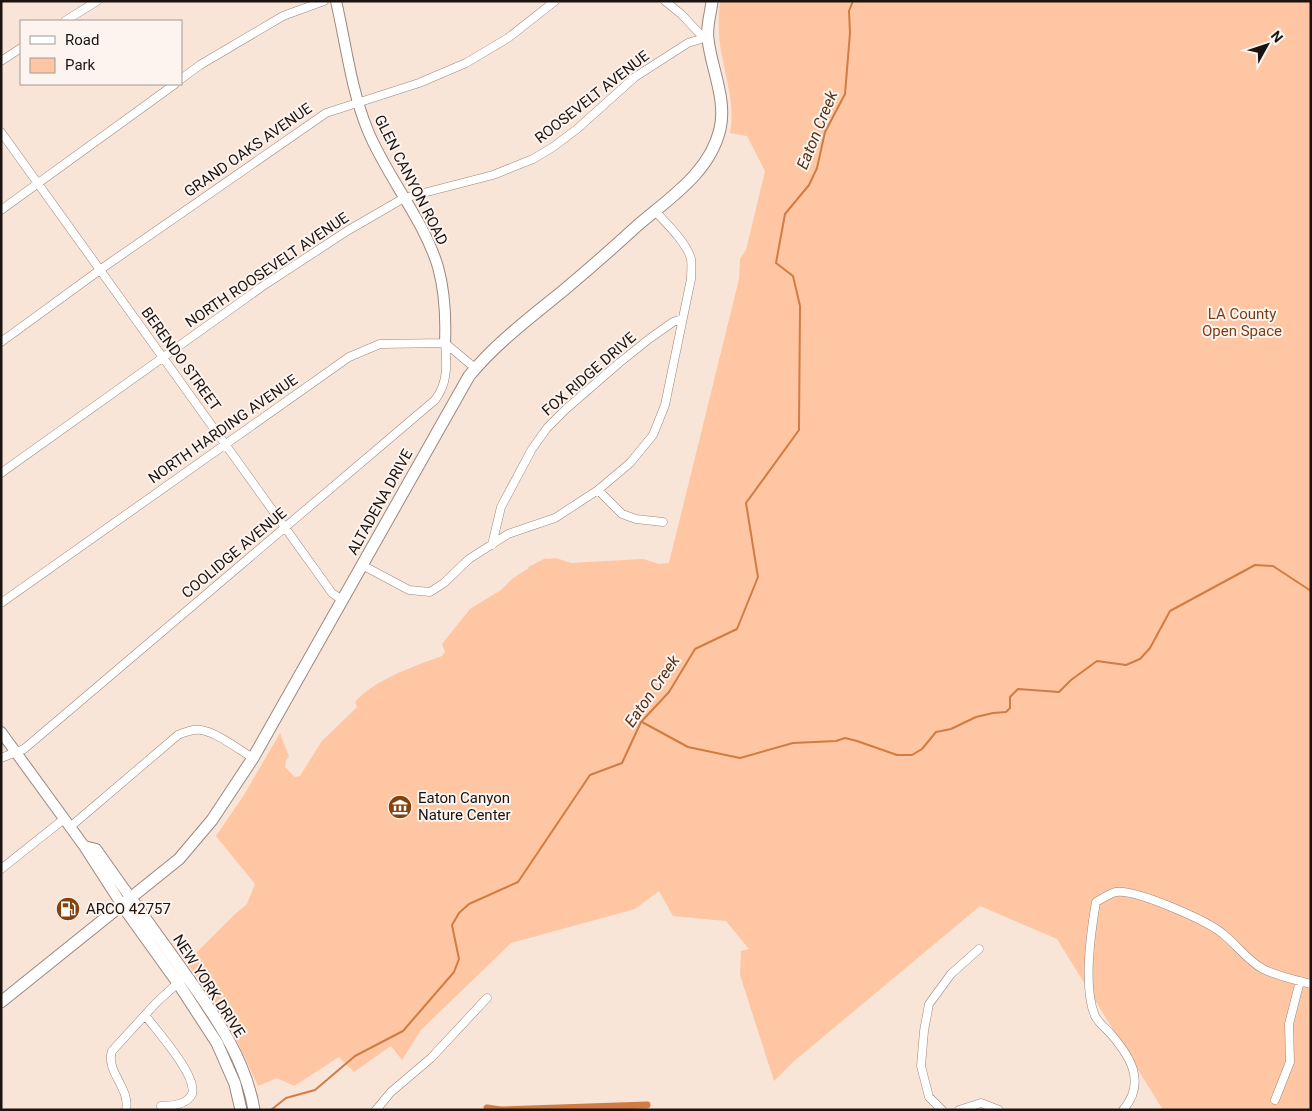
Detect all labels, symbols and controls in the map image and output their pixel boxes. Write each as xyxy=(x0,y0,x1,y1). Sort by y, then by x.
legend xyxy=(20,20,182,85)
north arrow xyxy=(1242,20,1292,70)
text: N xyxy=(1268,28,1286,46)
text: Road xyxy=(65,31,99,49)
street label: ROOSEVELT AVENUE xyxy=(531,47,653,147)
text: Park xyxy=(65,56,96,74)
water label: Eaton Creek xyxy=(793,87,842,172)
street label: GRAND OAKS AVENUE xyxy=(181,99,316,201)
street label: GLEN CANYON ROAD xyxy=(370,112,452,248)
street label: NORTH ROOSEVELT AVENUE xyxy=(182,208,352,331)
street label: BERENDO STREET xyxy=(137,304,225,414)
park label: LA County Open Space xyxy=(1202,305,1282,340)
street label: FOX RIDGE DRIVE xyxy=(538,328,640,420)
street label: NORTH HARDING AVENUE xyxy=(145,370,301,487)
street label: ALTADENA DRIVE xyxy=(344,446,417,558)
street label: COOLIDGE AVENUE xyxy=(178,504,290,602)
water label: Eaton Creek xyxy=(620,651,684,730)
place label: Eaton Canyon Nature Center xyxy=(418,789,511,824)
museum icon: Eaton Canyon Nature Center xyxy=(387,794,413,820)
fuel station icon: ARCO 42757 xyxy=(55,896,81,922)
place label: ARCO 42757 xyxy=(86,900,171,918)
street label: NEW YORK DRIVE xyxy=(169,931,249,1041)

